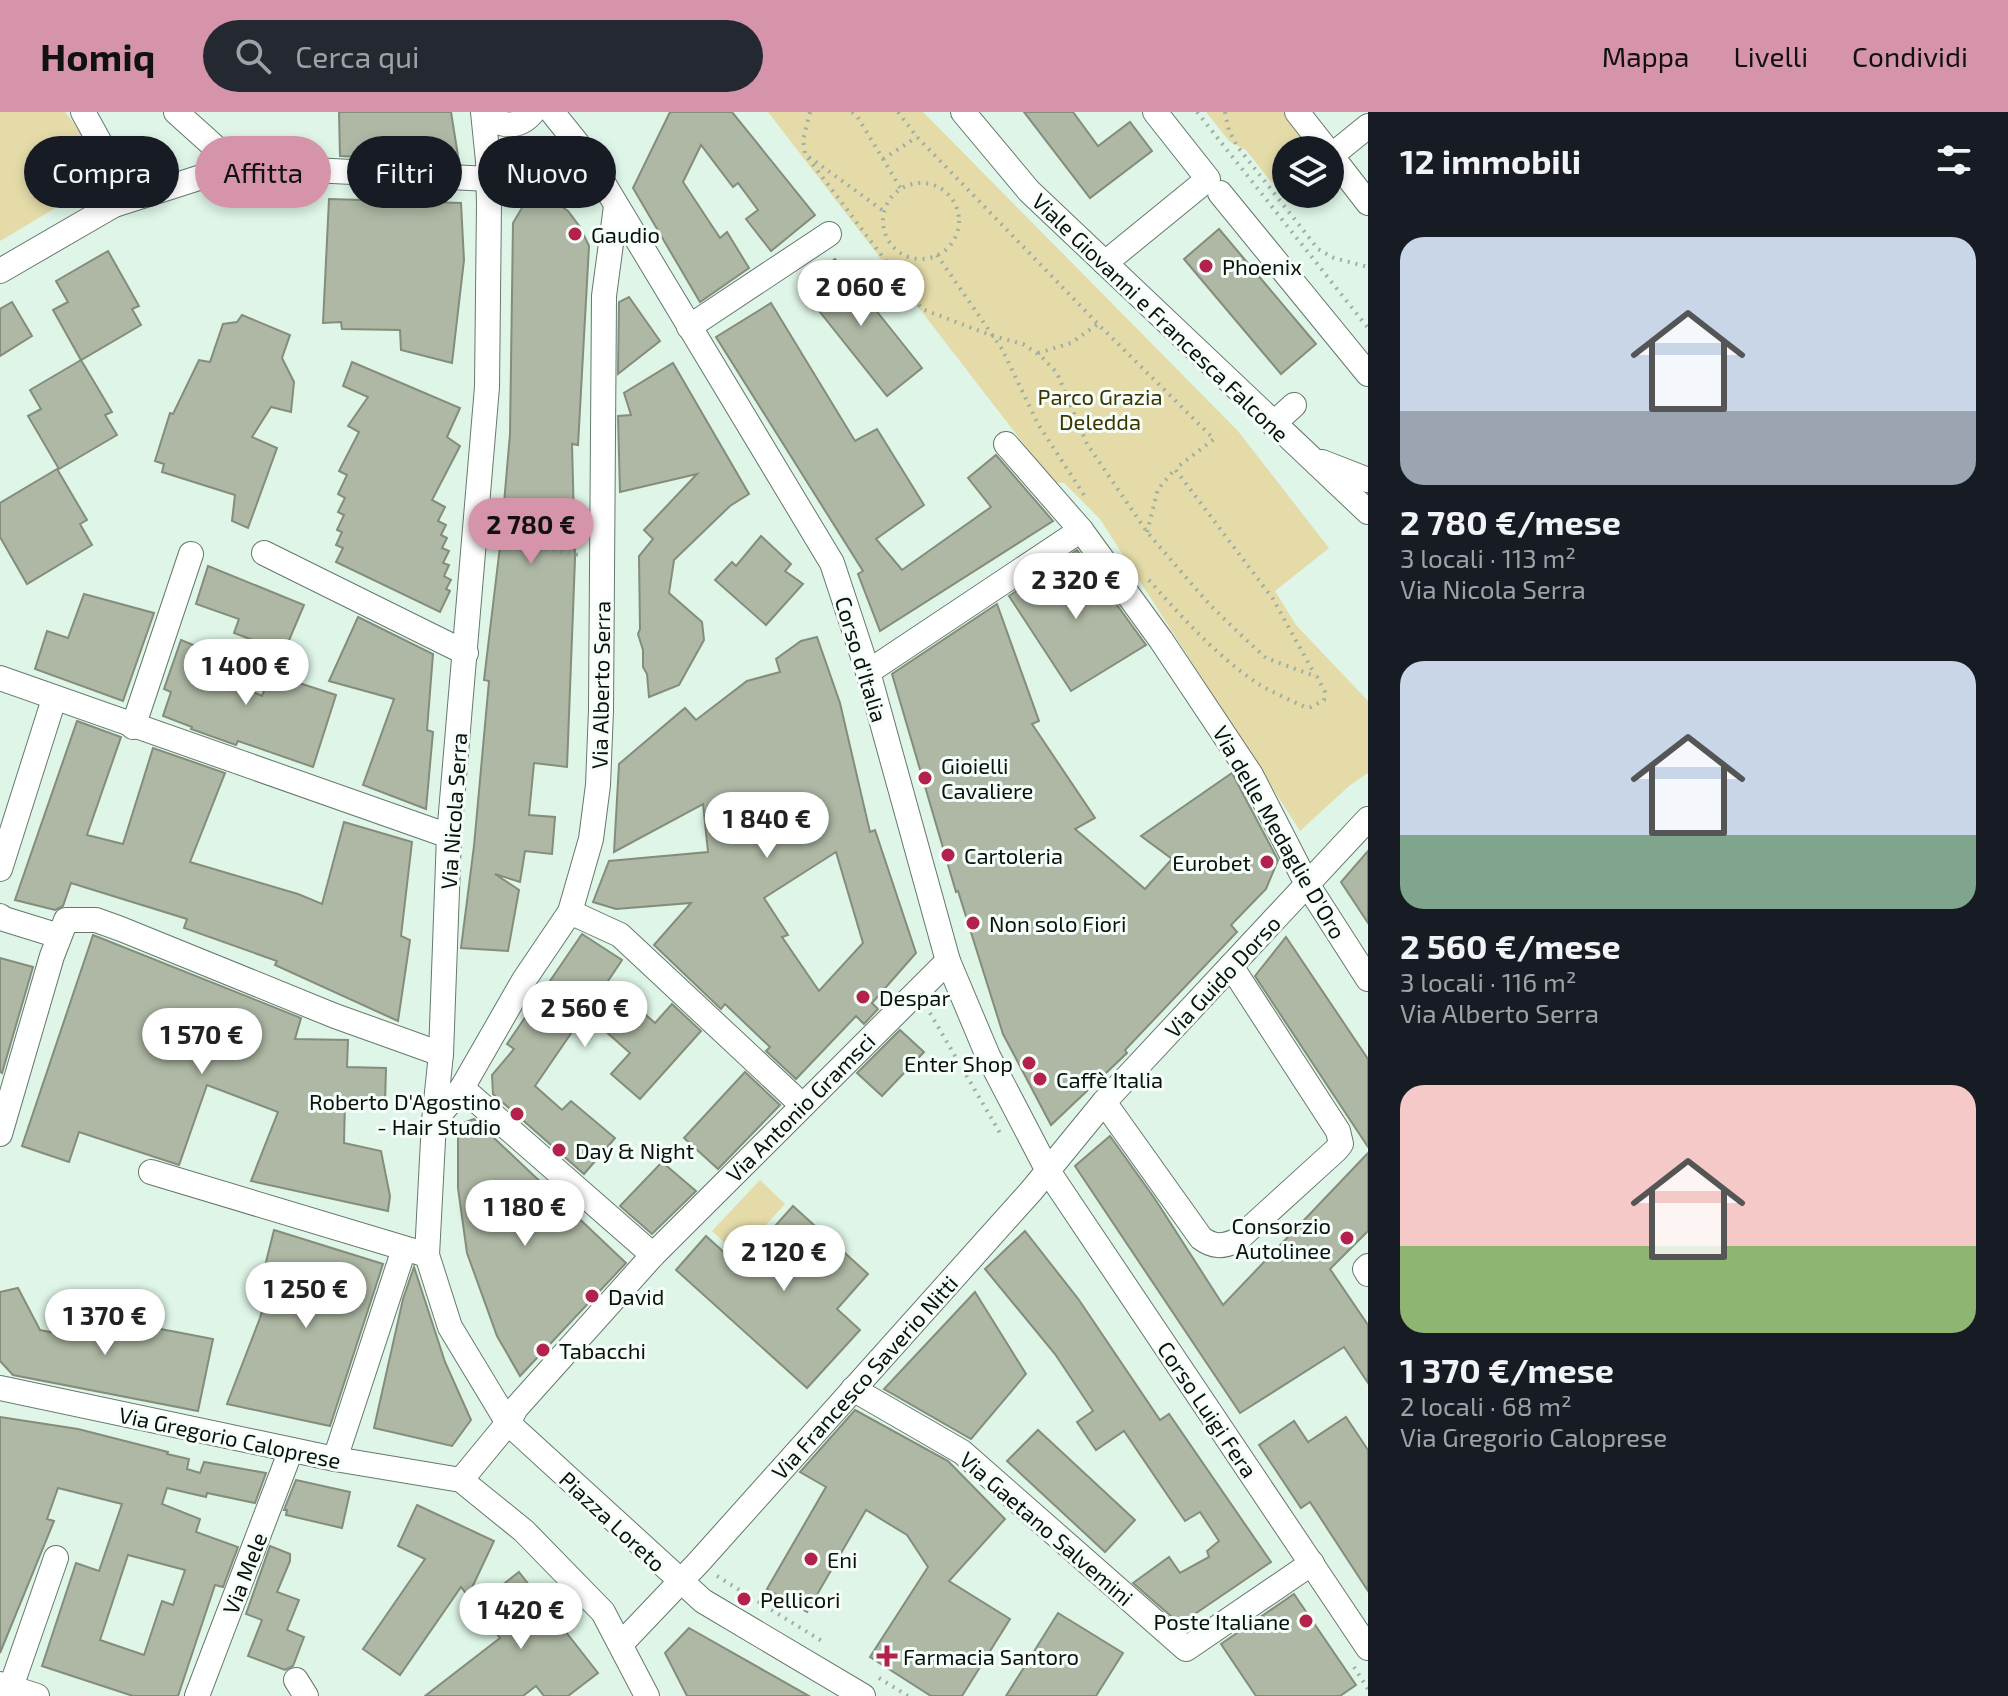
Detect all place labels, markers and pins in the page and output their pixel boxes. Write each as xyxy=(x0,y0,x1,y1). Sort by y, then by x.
place label: Gaudio xyxy=(591,221,660,247)
marker: Gaudio xyxy=(566,225,584,243)
place label: Phoenix xyxy=(1222,253,1302,279)
marker: Phoenix xyxy=(1197,257,1215,275)
pin: 2 060 € xyxy=(787,260,935,328)
pin: 2 780 € xyxy=(457,498,605,566)
pin: 2 320 € xyxy=(1002,553,1150,621)
pin: 1 400 € xyxy=(172,639,320,707)
place label: Gioielli Cavaliere xyxy=(941,752,1033,803)
marker: Gioielli Cavaliere xyxy=(916,769,934,787)
pin: 1 840 € xyxy=(693,792,841,860)
place label: Cartoleria xyxy=(964,842,1063,868)
marker: Cartoleria xyxy=(939,846,957,864)
place label: Eurobet xyxy=(1172,849,1251,875)
marker: Eurobet xyxy=(1258,853,1276,871)
place label: Non solo Fiori xyxy=(989,910,1126,936)
marker: Non solo Fiori xyxy=(964,914,982,932)
pin: 2 560 € xyxy=(511,981,659,1049)
place label: Despar xyxy=(879,984,950,1010)
marker: Despar xyxy=(854,988,872,1006)
pin: 1 570 € xyxy=(128,1008,276,1076)
place label: Enter Shop xyxy=(904,1050,1013,1076)
marker: Enter Shop xyxy=(1020,1054,1038,1072)
place label: Caffè Italia xyxy=(1056,1066,1163,1092)
marker: Caffè Italia xyxy=(1031,1070,1049,1088)
place label: Roberto D'Agostino - Hair Studio xyxy=(309,1088,501,1139)
marker: Roberto D'Agostino - Hair Studio xyxy=(508,1105,526,1123)
place label: Day & Night xyxy=(575,1137,694,1163)
marker: Day & Night xyxy=(550,1141,568,1159)
pin: 1 180 € xyxy=(451,1180,599,1248)
place label: Consorzio Autolinee xyxy=(1232,1212,1331,1263)
pin: 2 120 € xyxy=(710,1225,858,1293)
marker: Consorzio Autolinee xyxy=(1338,1229,1356,1247)
pin: 1 250 € xyxy=(232,1262,380,1330)
place label: David xyxy=(608,1283,664,1309)
marker: David xyxy=(583,1287,601,1305)
pin: 1 370 € xyxy=(31,1289,179,1357)
place label: Tabacchi xyxy=(559,1337,646,1363)
marker: Tabacchi xyxy=(534,1341,552,1359)
place label: Eni xyxy=(827,1546,858,1572)
marker: Eni xyxy=(802,1550,820,1568)
pin: 1 420 € xyxy=(447,1583,595,1651)
place label: Pellicori xyxy=(760,1586,841,1612)
marker: Pellicori xyxy=(735,1590,753,1608)
place label: Poste Italiane xyxy=(1153,1608,1290,1634)
marker: Poste Italiane xyxy=(1297,1612,1315,1630)
place label: Farmacia Santoro xyxy=(903,1643,1079,1669)
marker: Farmacia Santoro xyxy=(878,1647,896,1665)

